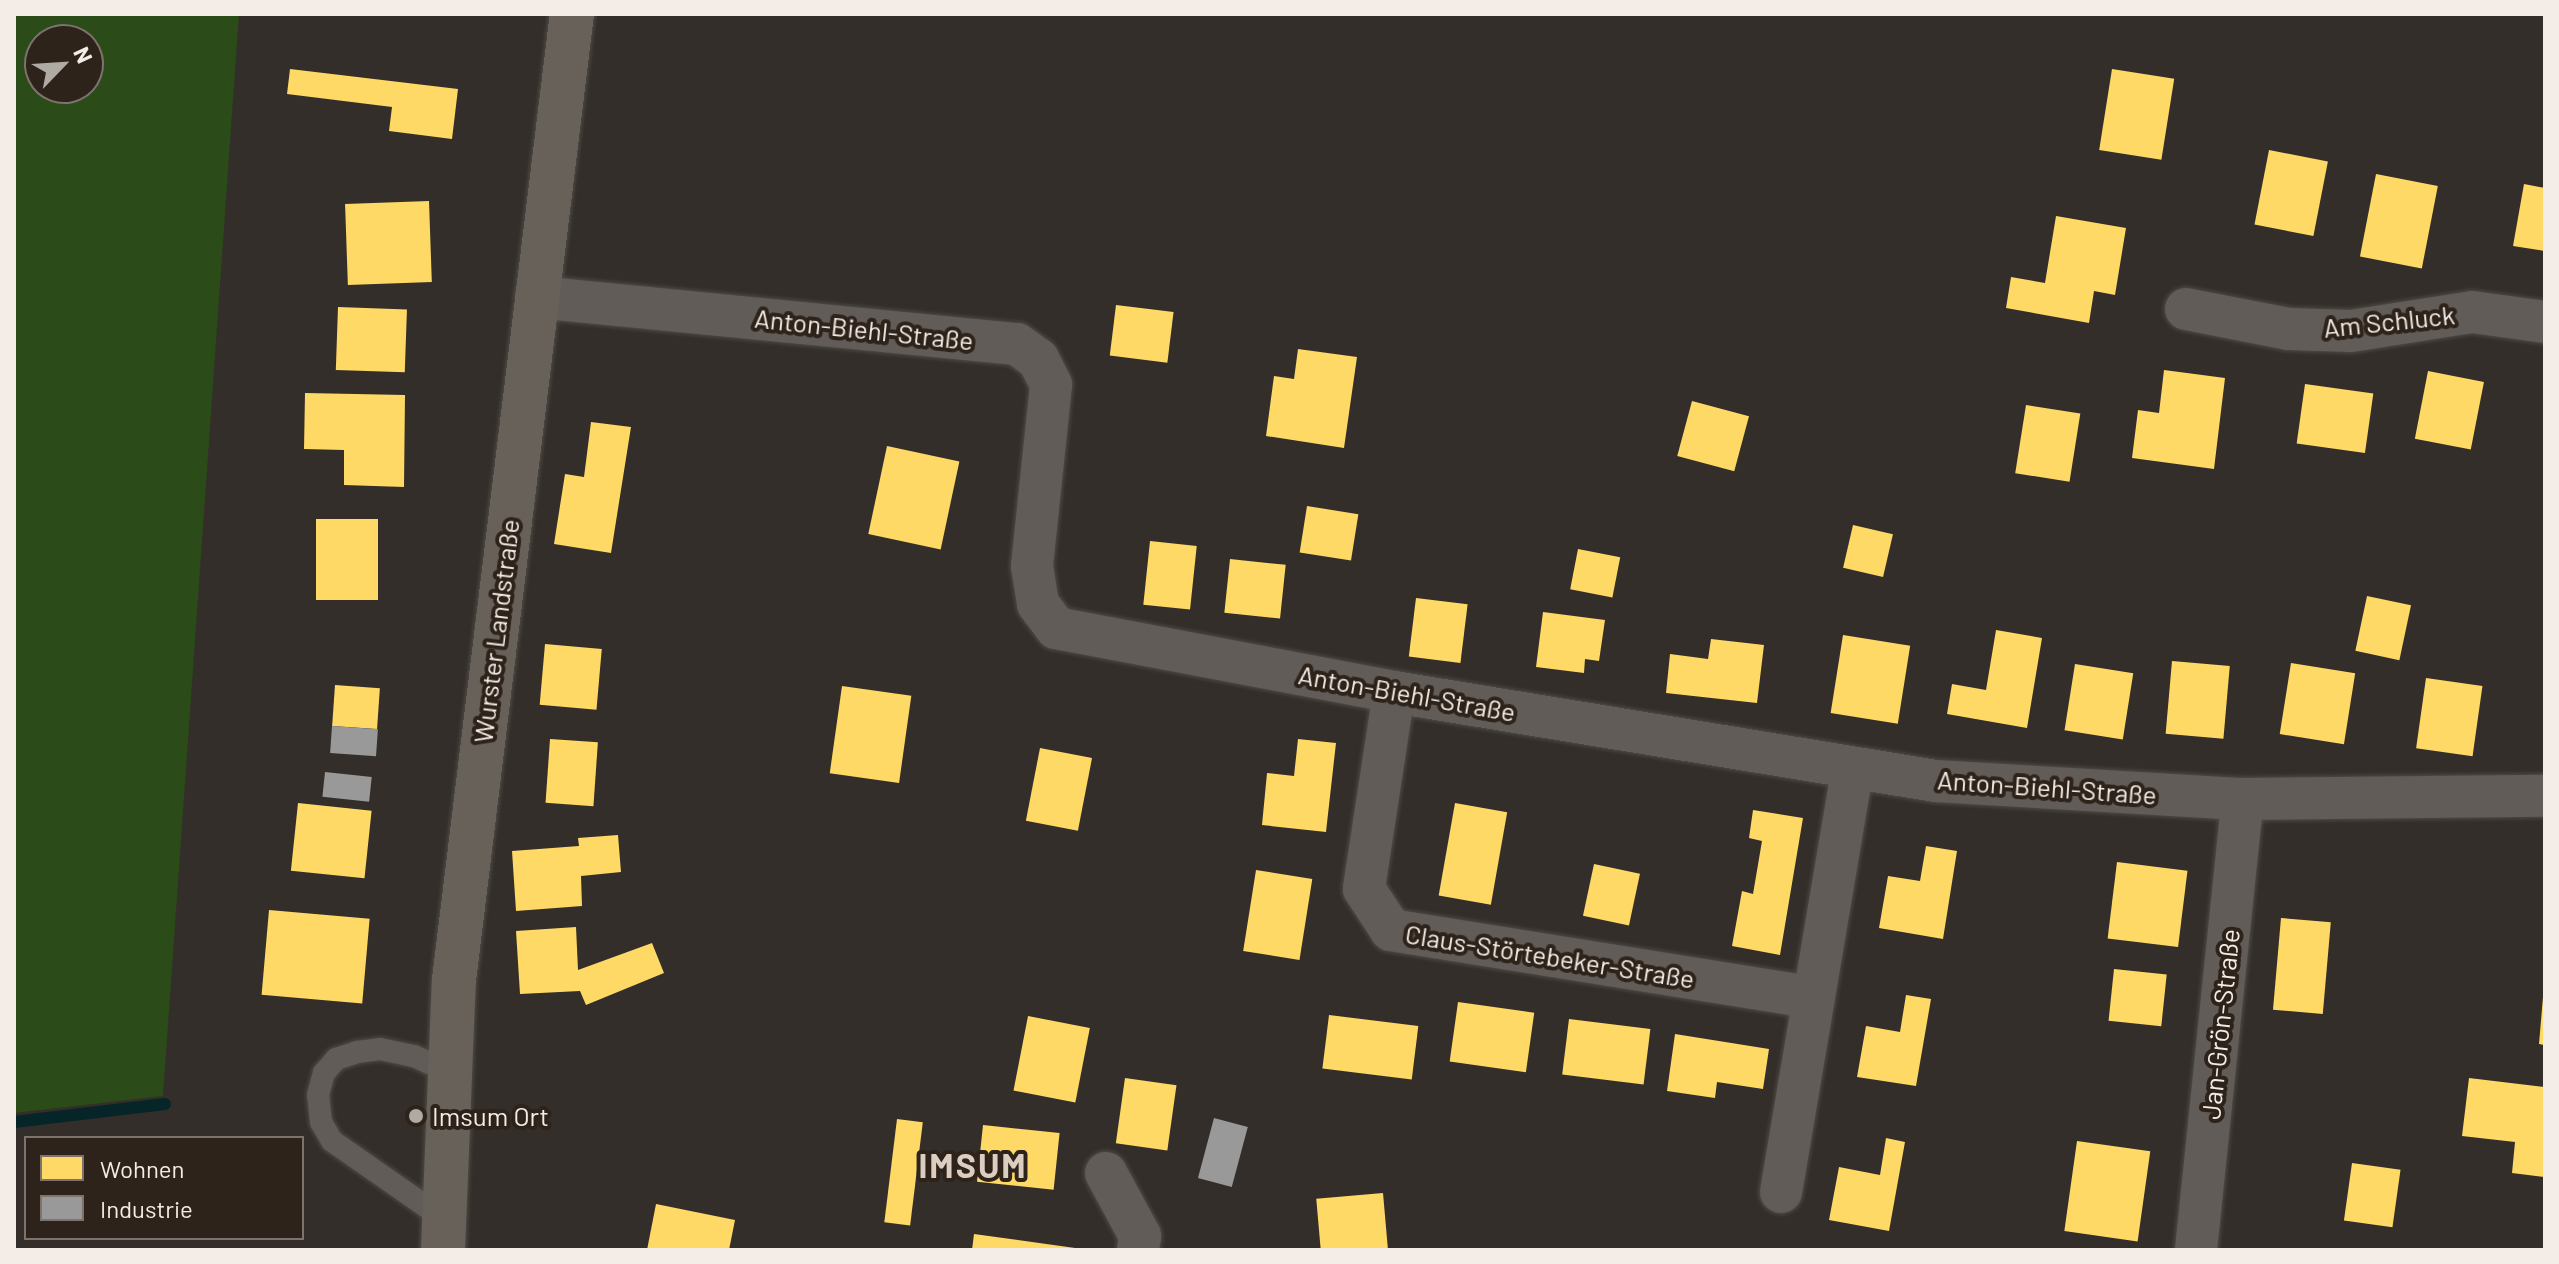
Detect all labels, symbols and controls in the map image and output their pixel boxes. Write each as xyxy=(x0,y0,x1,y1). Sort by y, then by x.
north arrow xyxy=(24,24,104,104)
text: N xyxy=(69,43,99,67)
street label: Am Schluck xyxy=(2322,299,2456,343)
street label: Anton-Biehl-Straße xyxy=(753,302,975,356)
street label: Wurster Landstraße xyxy=(467,517,525,745)
street label: Anton-Biehl-Straße xyxy=(1296,659,1518,727)
street label: Anton-Biehl-Straße xyxy=(1936,764,2158,810)
street label: Claus-Störtebeker-Straße xyxy=(1403,918,1697,994)
street label: Jan-Grön-Straße xyxy=(2194,927,2246,1121)
place label: Imsum Ort xyxy=(432,1100,549,1132)
marker: Imsum Ort xyxy=(407,1107,425,1125)
legend xyxy=(24,1136,304,1240)
district label: IMSUM xyxy=(918,1145,1028,1185)
text: Wohnen xyxy=(100,1154,184,1183)
text: Industrie xyxy=(100,1194,193,1223)

